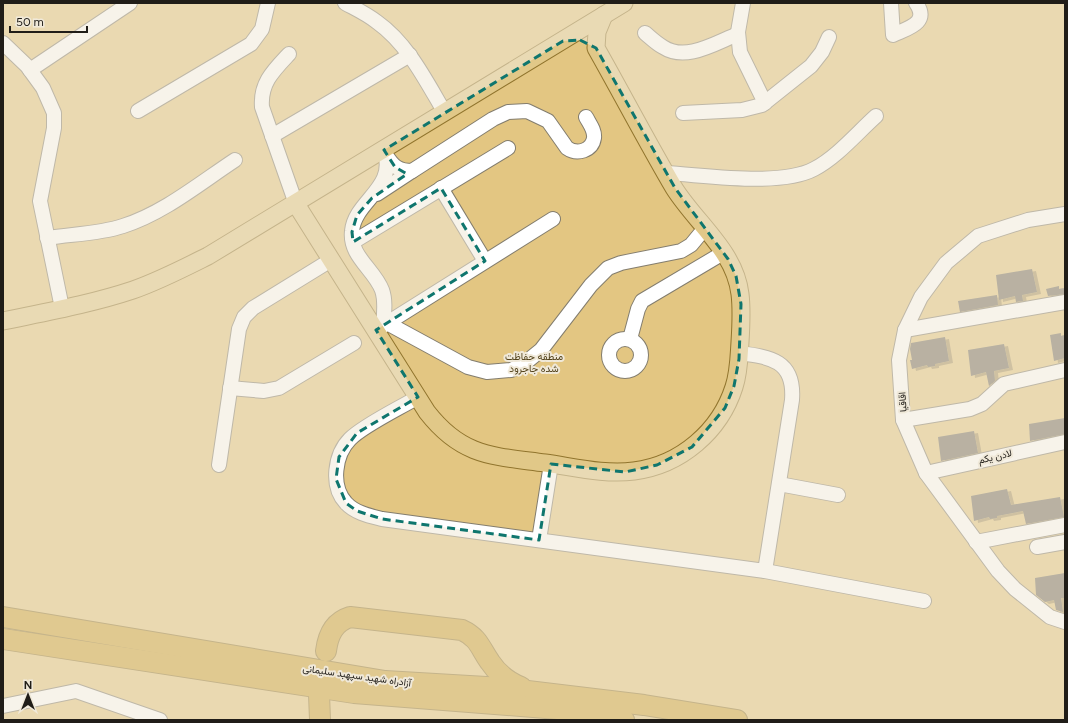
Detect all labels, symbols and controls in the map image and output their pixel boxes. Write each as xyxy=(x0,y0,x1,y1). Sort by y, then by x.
scale bar xyxy=(10,8,87,34)
text: 50 m xyxy=(16,15,44,29)
park label: منطقه حفاظت شده جاجرود xyxy=(505,350,563,375)
street label: اقاقیا xyxy=(895,391,910,413)
street label: لادن یکم xyxy=(977,446,1013,467)
street label: آزادراه شهید سپهبد سلیمانی xyxy=(302,661,413,691)
north arrow xyxy=(8,675,48,715)
text: N xyxy=(24,679,32,692)

